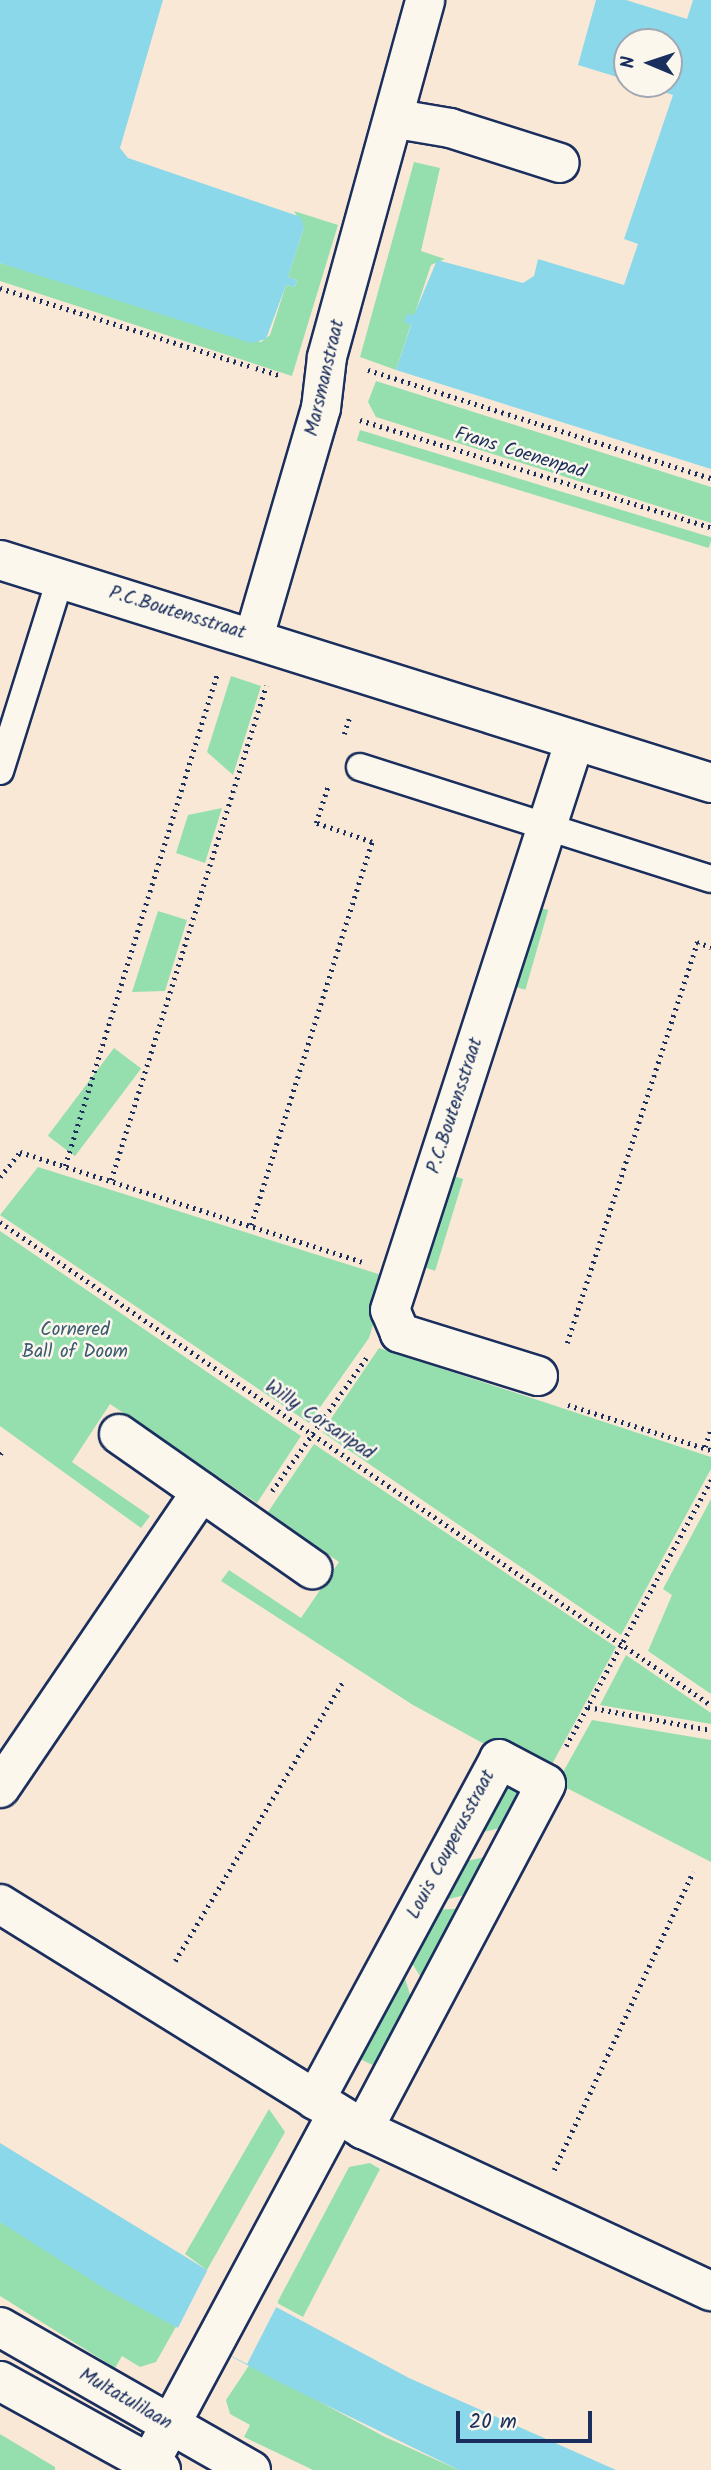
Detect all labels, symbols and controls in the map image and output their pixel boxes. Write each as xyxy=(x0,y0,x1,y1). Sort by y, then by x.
north arrow xyxy=(613,28,683,98)
text: N xyxy=(614,56,644,69)
street label: Marsmanstraat xyxy=(301,317,351,439)
street label: Frans Coenenpad xyxy=(452,423,588,485)
street label: P.C.Boutensstraat xyxy=(106,582,248,646)
street label: P.C.Boutensstraat xyxy=(423,1035,489,1177)
park label: Cornered Ball of Doom xyxy=(22,1320,128,1364)
street label: Willy Corsaripad xyxy=(260,1376,378,1466)
street label: Louis Couperusstraat xyxy=(403,1767,501,1923)
street label: Multatulilaan xyxy=(75,2364,175,2436)
scale bar xyxy=(459,2396,596,2440)
text: 20 m xyxy=(469,2406,517,2439)

